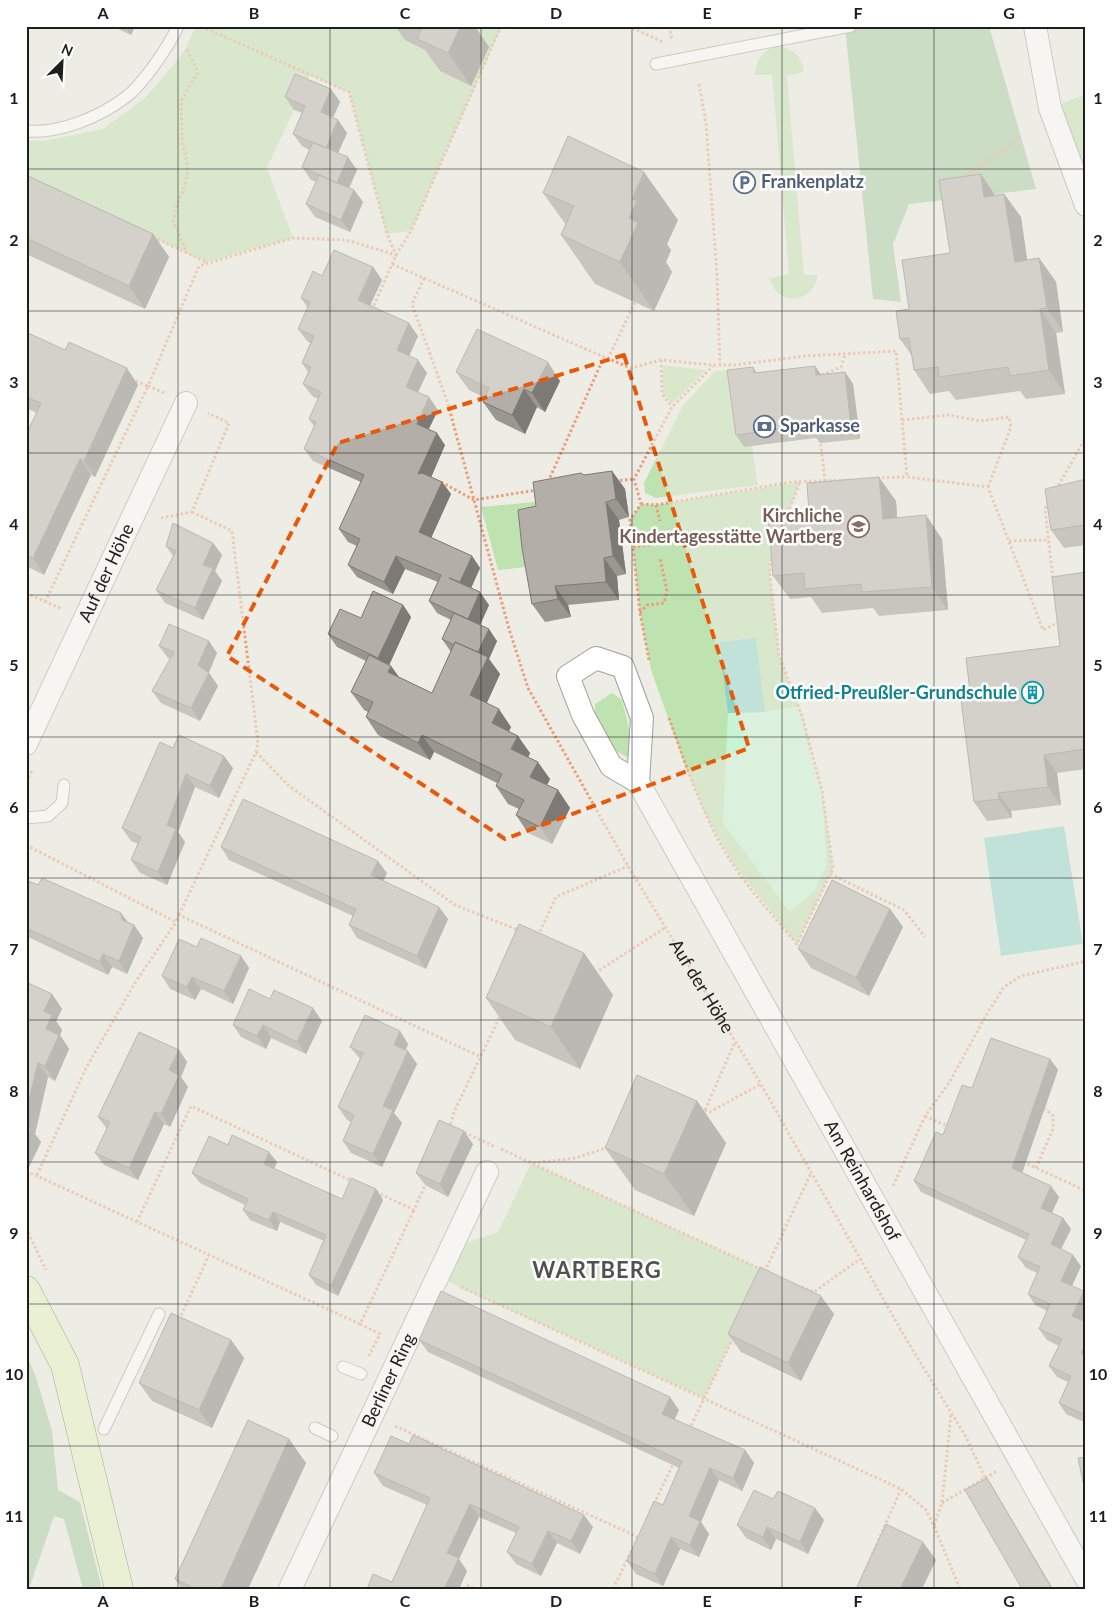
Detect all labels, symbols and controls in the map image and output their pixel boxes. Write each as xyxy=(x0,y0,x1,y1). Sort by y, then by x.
text: A xyxy=(96,3,109,22)
text: B xyxy=(249,3,259,22)
text: C xyxy=(400,3,411,22)
text: D xyxy=(550,3,562,22)
text: E xyxy=(702,3,712,22)
text: F xyxy=(853,3,863,22)
text: G xyxy=(1003,3,1015,22)
north arrow xyxy=(38,38,88,88)
text: N xyxy=(59,40,76,60)
text: 1 xyxy=(9,88,19,107)
text: 1 xyxy=(1093,88,1103,107)
parking icon: Frankenplatz xyxy=(733,170,757,194)
place label: Frankenplatz xyxy=(761,170,864,192)
text: 2 xyxy=(9,230,19,249)
text: 2 xyxy=(1093,230,1103,249)
text: 3 xyxy=(9,372,19,391)
text: 3 xyxy=(1093,372,1103,391)
bank icon: Sparkasse xyxy=(752,414,776,438)
place label: Sparkasse xyxy=(780,414,860,436)
place label: Kirchliche Kindertagesstätte Wartberg xyxy=(619,504,842,547)
text: 4 xyxy=(9,514,19,533)
school or university icon: Kirchliche Kindertagesstätte Wartberg xyxy=(846,514,870,538)
text: 4 xyxy=(1093,514,1103,533)
street label: Auf der Höhe xyxy=(73,520,138,625)
text: 5 xyxy=(9,655,19,674)
text: 5 xyxy=(1093,655,1103,674)
place label: Otfried-Preußler-Grundschule xyxy=(775,681,1017,703)
building icon: Otfried-Preußler-Grundschule xyxy=(1021,681,1045,705)
text: 6 xyxy=(9,797,19,816)
text: 6 xyxy=(1093,797,1103,816)
street label: Auf der Höhe xyxy=(665,935,739,1037)
text: 7 xyxy=(9,939,19,958)
text: 7 xyxy=(1093,939,1103,958)
text: 8 xyxy=(9,1081,19,1100)
text: 8 xyxy=(1093,1081,1103,1100)
street label: Am Reinhardshof xyxy=(820,1116,906,1245)
text: 9 xyxy=(9,1223,19,1242)
text: 9 xyxy=(1093,1223,1103,1242)
district label: WARTBERG xyxy=(532,1256,662,1283)
street label: Berliner Ring xyxy=(356,1329,419,1430)
text: 10 xyxy=(5,1364,23,1383)
text: 10 xyxy=(1089,1364,1107,1383)
text: 11 xyxy=(5,1506,23,1525)
text: 11 xyxy=(1089,1506,1107,1525)
text: A xyxy=(96,1591,109,1610)
text: B xyxy=(249,1591,259,1610)
text: C xyxy=(400,1591,411,1610)
text: D xyxy=(550,1591,562,1610)
text: E xyxy=(702,1591,712,1610)
text: F xyxy=(853,1591,863,1610)
text: G xyxy=(1003,1591,1015,1610)

